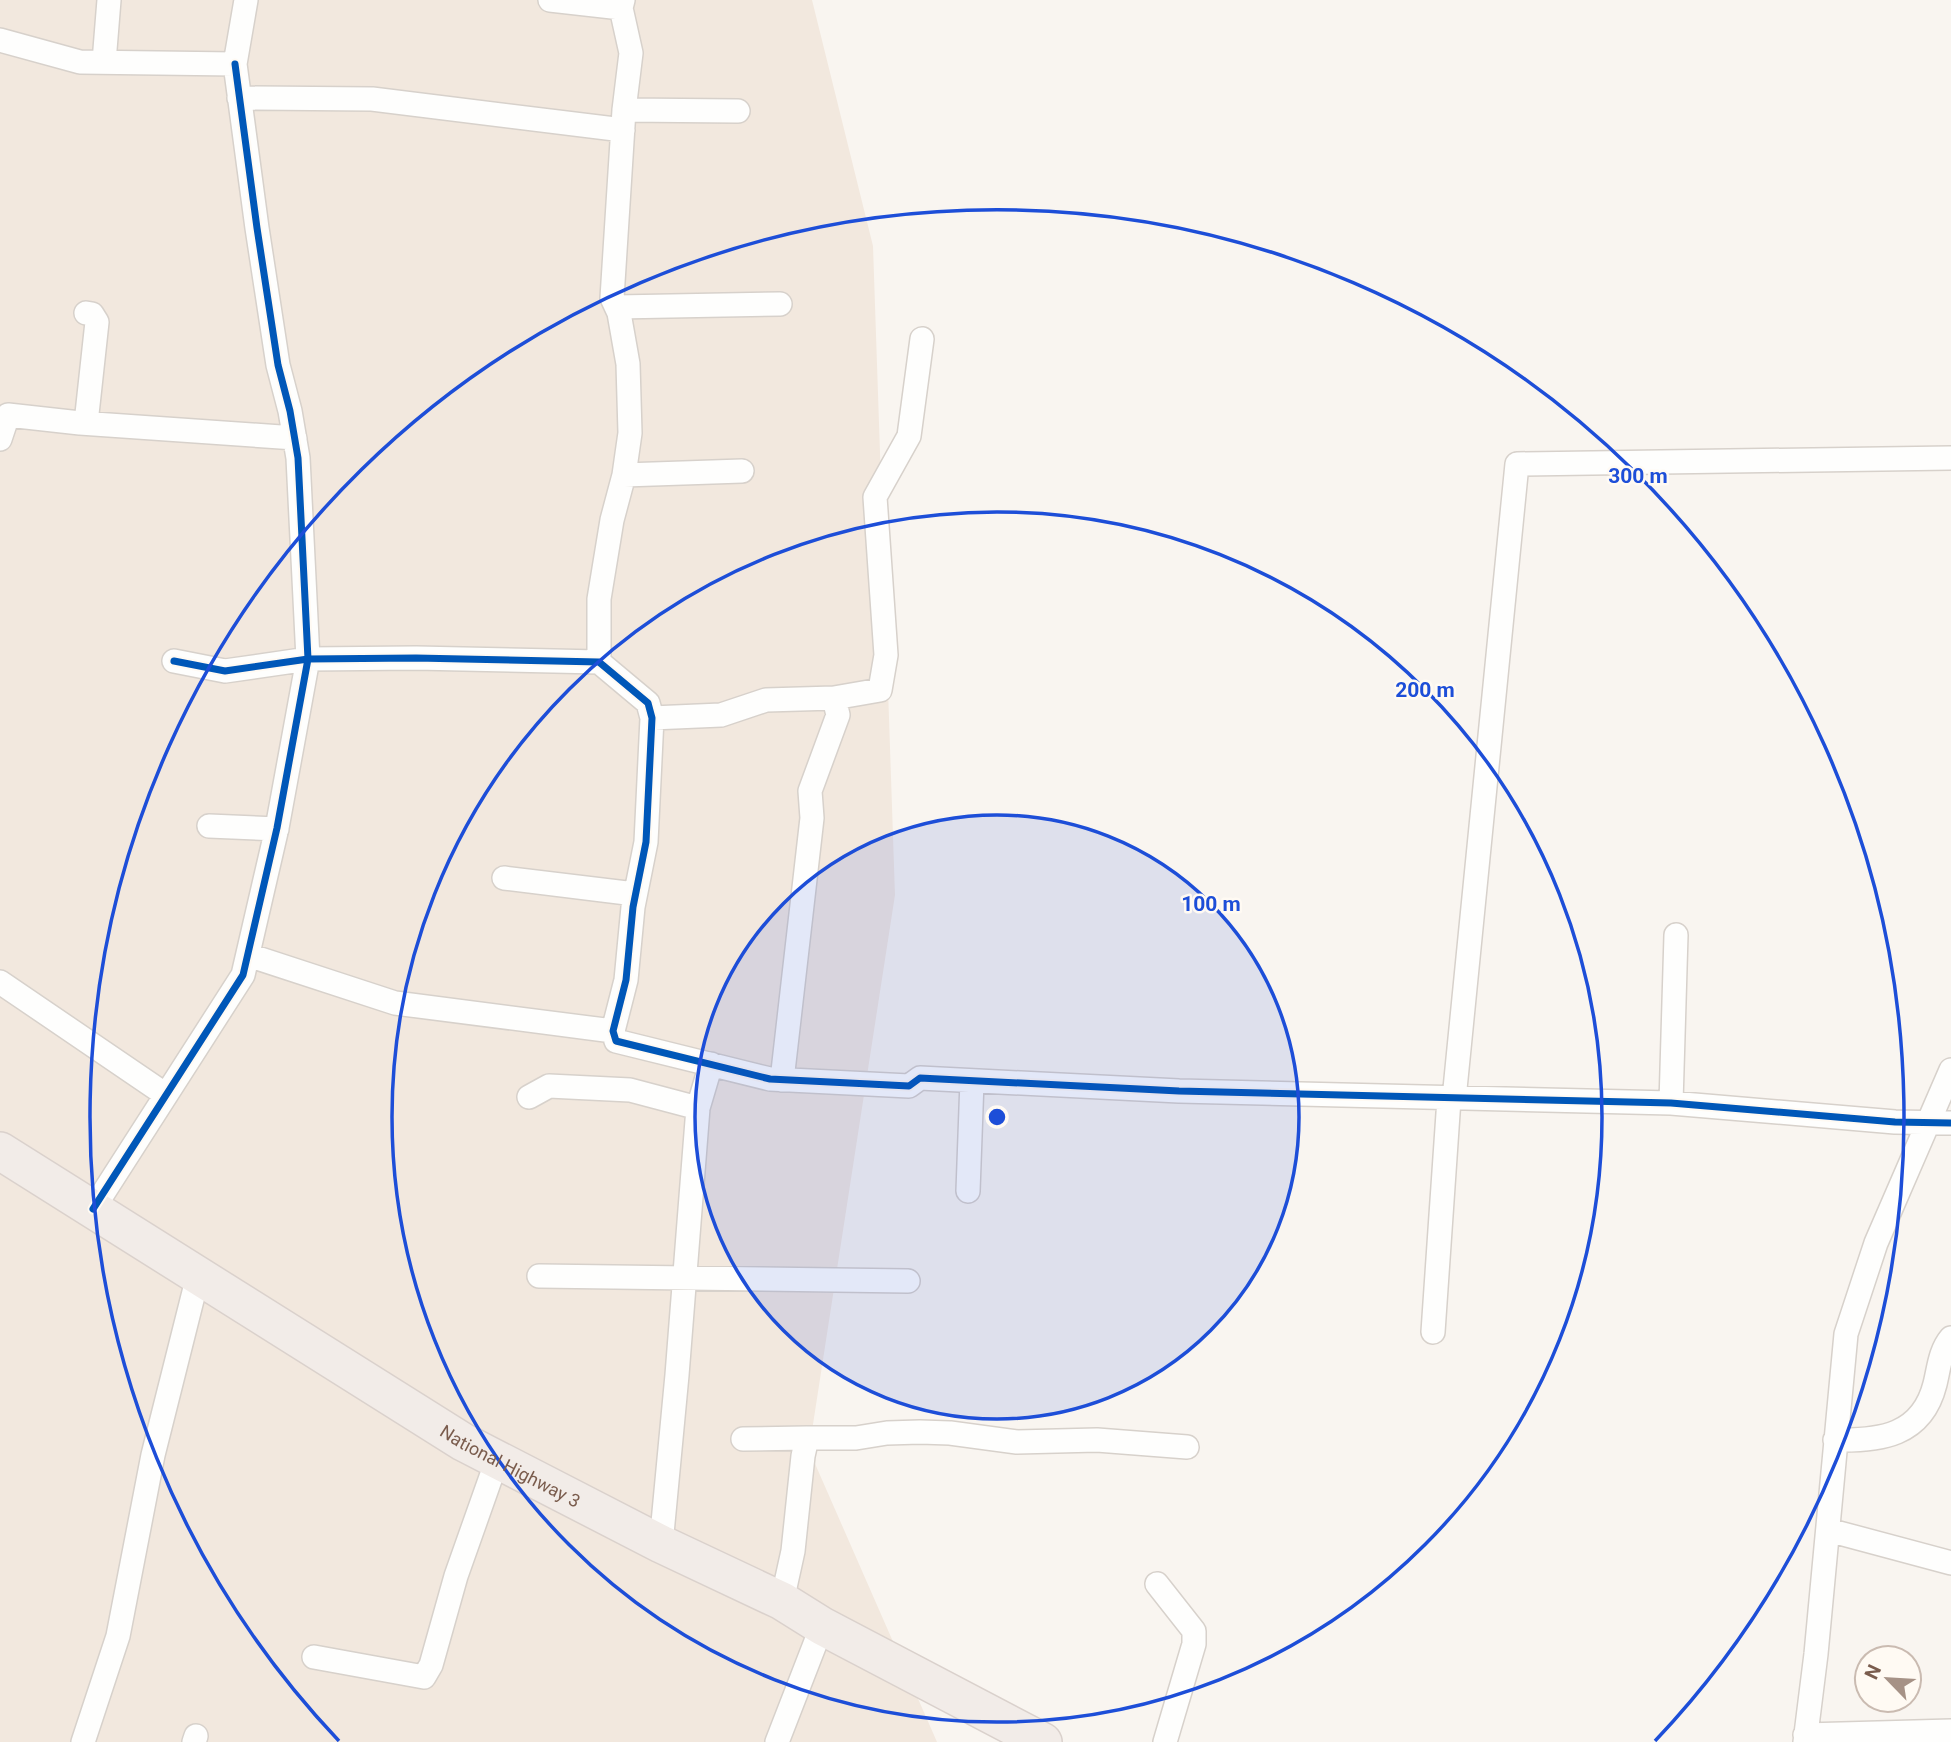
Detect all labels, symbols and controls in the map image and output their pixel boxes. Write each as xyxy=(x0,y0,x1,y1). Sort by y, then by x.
text: 300 m xyxy=(1608,464,1668,488)
text: 200 m xyxy=(1395,678,1455,702)
text: 100 m xyxy=(1181,892,1241,916)
centre of rings xyxy=(985,1105,1009,1129)
street label: National Highway 3 xyxy=(437,1420,584,1511)
north arrow xyxy=(1853,1644,1923,1714)
text: N xyxy=(1860,1661,1886,1683)

